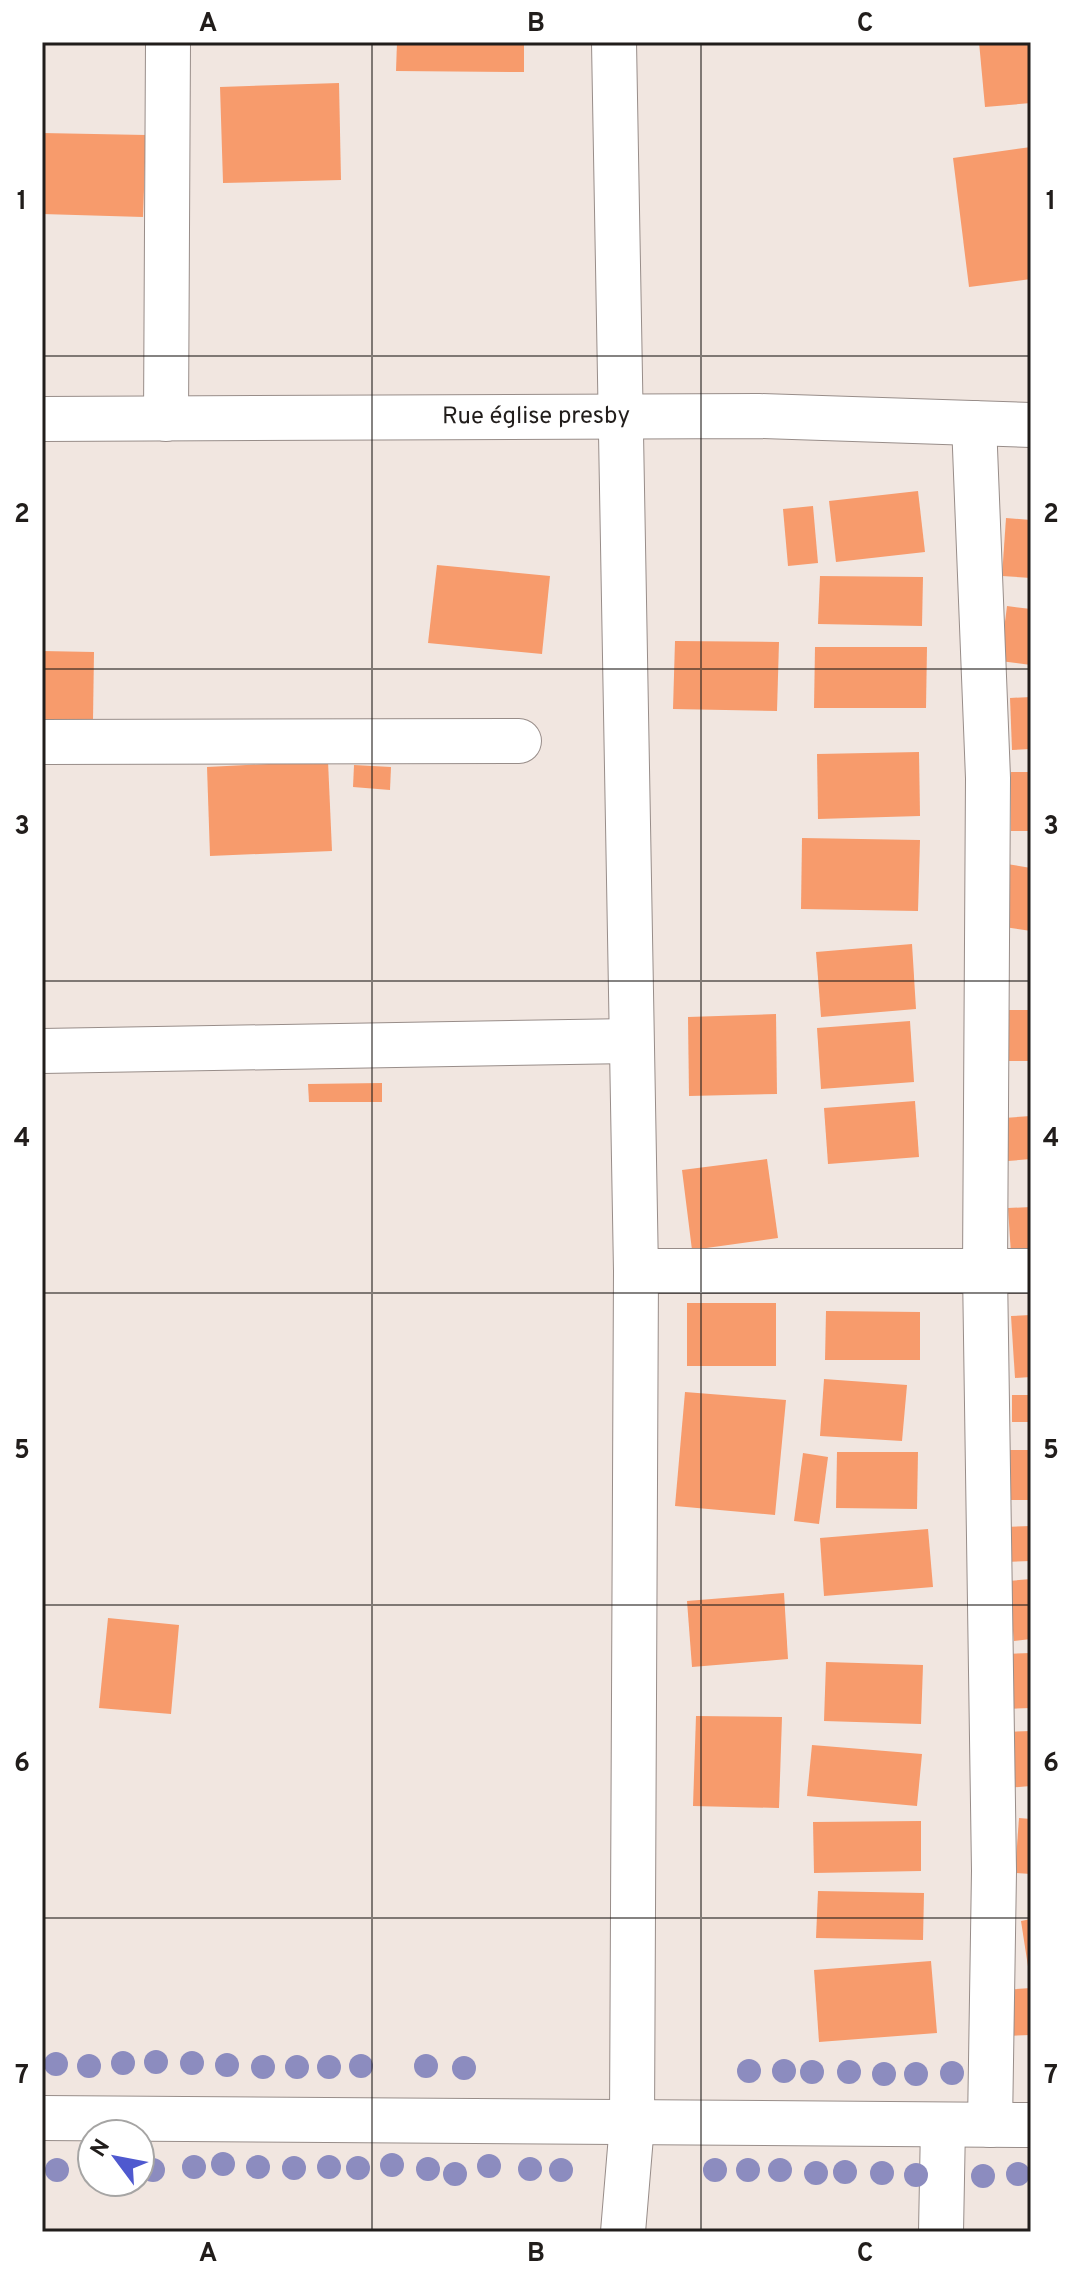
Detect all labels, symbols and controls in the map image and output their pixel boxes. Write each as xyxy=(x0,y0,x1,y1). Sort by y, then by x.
text: A xyxy=(199,8,217,41)
text: B xyxy=(527,8,545,41)
text: C xyxy=(857,8,873,41)
text: 1 xyxy=(17,186,27,219)
text: 1 xyxy=(1046,186,1056,219)
street label: Rue église presby xyxy=(442,402,630,432)
text: 2 xyxy=(14,499,30,532)
text: 2 xyxy=(1043,499,1059,532)
text: 3 xyxy=(14,811,30,844)
text: 3 xyxy=(1043,811,1059,844)
text: 4 xyxy=(14,1123,30,1156)
text: 4 xyxy=(1043,1123,1059,1156)
text: 5 xyxy=(14,1435,30,1468)
text: 5 xyxy=(1043,1435,1059,1468)
text: 6 xyxy=(14,1748,30,1781)
text: 6 xyxy=(1043,1748,1059,1781)
text: 7 xyxy=(15,2060,29,2093)
text: 7 xyxy=(1044,2060,1058,2093)
north arrow xyxy=(76,2118,156,2198)
text: N xyxy=(86,2135,117,2163)
text: A xyxy=(199,2238,217,2271)
text: B xyxy=(527,2238,545,2271)
text: C xyxy=(857,2238,873,2271)

